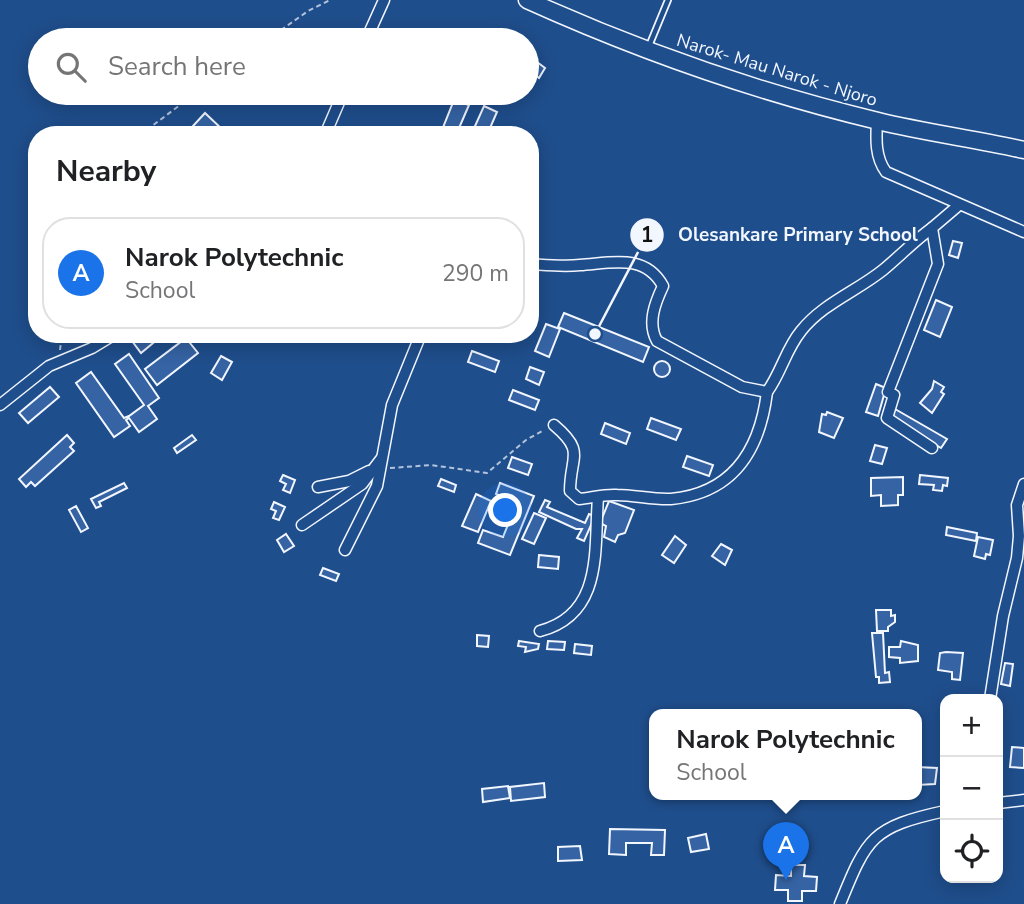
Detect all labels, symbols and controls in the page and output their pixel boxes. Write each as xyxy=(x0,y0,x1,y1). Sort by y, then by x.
search box xyxy=(28,28,539,105)
street label: Narok- Mau Narok - Njoro xyxy=(674,28,880,112)
icon: search xyxy=(52,48,90,86)
text: Search here xyxy=(108,49,246,84)
text: Nearby xyxy=(56,151,156,192)
callout: Olesankare Primary School xyxy=(629,215,932,255)
text: 1 xyxy=(641,221,653,249)
text: Olesankare Primary School xyxy=(678,222,918,248)
text: Narok Polytechnic xyxy=(125,240,343,275)
text: A xyxy=(72,258,90,289)
text: 290 m xyxy=(442,258,509,289)
text: School xyxy=(125,275,195,306)
your location xyxy=(488,493,522,527)
map controls xyxy=(940,694,1003,883)
button: + xyxy=(940,694,1003,757)
popup xyxy=(649,709,922,800)
text: Narok Polytechnic xyxy=(676,722,895,757)
text: School xyxy=(676,757,747,788)
button: − xyxy=(940,757,1003,820)
button: locate xyxy=(940,820,1003,883)
pin: A xyxy=(763,822,809,880)

